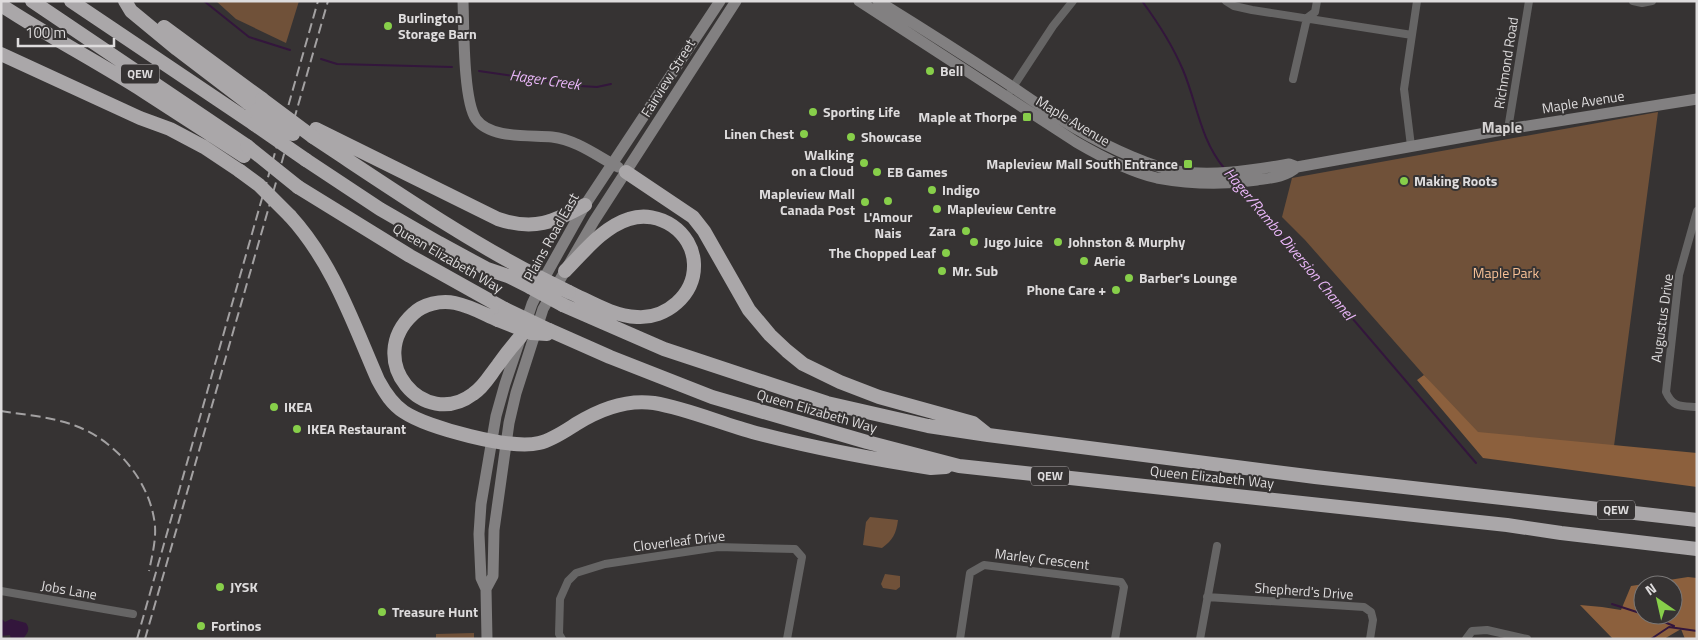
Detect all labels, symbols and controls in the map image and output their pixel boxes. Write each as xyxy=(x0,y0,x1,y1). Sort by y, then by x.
place label: Burlington Storage Barn xyxy=(398,7,477,44)
scale bar xyxy=(18,15,114,47)
street label: Richmond Road xyxy=(1488,15,1523,110)
marker: Burlington Storage Barn xyxy=(382,20,394,32)
text: 100 m xyxy=(25,21,66,44)
street label: Fairview Street xyxy=(635,35,700,121)
place label: Bell xyxy=(940,60,963,81)
water label: Hager Creek xyxy=(508,63,584,96)
road number: QEW xyxy=(121,64,159,84)
marker: Bell xyxy=(924,65,936,77)
street label: Maple Avenue xyxy=(1540,85,1626,118)
street label: Maple Avenue xyxy=(1032,90,1114,151)
place label: Sporting Life xyxy=(823,101,900,122)
marker: Sporting Life xyxy=(807,106,819,118)
place label: Maple at Thorpe xyxy=(918,106,1017,127)
marker: Maple at Thorpe xyxy=(1021,111,1033,123)
district label: Maple xyxy=(1482,116,1523,139)
place label: Linen Chest xyxy=(724,123,794,144)
place label: Showcase xyxy=(861,126,922,147)
marker: Linen Chest xyxy=(798,128,810,140)
marker: Showcase xyxy=(845,131,857,143)
place label: Walking on a Cloud xyxy=(791,144,855,181)
place label: Mapleview Mall South Entrance xyxy=(986,153,1178,174)
marker: Walking on a Cloud xyxy=(858,157,870,169)
marker: Mapleview Mall South Entrance xyxy=(1182,158,1194,170)
place label: EB Games xyxy=(887,161,948,182)
water label: Hager/Rambo Diversion Channel xyxy=(1219,162,1361,326)
marker: EB Games xyxy=(871,166,883,178)
place label: Making Roots xyxy=(1414,170,1498,191)
marker: Making Roots xyxy=(1398,175,1410,187)
place label: Indigo xyxy=(942,179,980,200)
place label: Mapleview Mall Canada Post xyxy=(759,183,855,220)
marker: Indigo xyxy=(926,184,938,196)
street label: Plains Road East xyxy=(518,189,584,285)
marker: L'Amour Nais xyxy=(882,195,894,207)
marker: Mapleview Mall Canada Post xyxy=(859,196,871,208)
place label: Mapleview Centre xyxy=(947,198,1056,219)
marker: Mapleview Centre xyxy=(931,203,943,215)
place label: L'Amour Nais xyxy=(863,206,913,243)
street label: Queen Elizabeth Way xyxy=(389,217,508,298)
place label: Zara xyxy=(929,220,956,241)
marker: Zara xyxy=(960,225,972,237)
place label: Jugo Juice xyxy=(984,231,1043,252)
place label: Johnston & Murphy xyxy=(1068,231,1185,252)
marker: Jugo Juice xyxy=(968,236,980,248)
marker: Johnston & Murphy xyxy=(1052,236,1064,248)
place label: The Chopped Leaf xyxy=(829,242,936,263)
marker: The Chopped Leaf xyxy=(940,247,952,259)
place label: Aerie xyxy=(1094,250,1125,271)
marker: Aerie xyxy=(1078,255,1090,267)
place label: Mr. Sub xyxy=(952,260,999,281)
park label: Maple Park xyxy=(1473,262,1539,283)
marker: Mr. Sub xyxy=(936,265,948,277)
place label: Barber's Lounge xyxy=(1139,267,1237,288)
marker: Barber's Lounge xyxy=(1123,272,1135,284)
street label: Augustus Drive xyxy=(1645,272,1678,364)
place label: Phone Care + xyxy=(1027,279,1106,300)
marker: Phone Care + xyxy=(1110,284,1122,296)
street label: Queen Elizabeth Way xyxy=(754,383,880,438)
place label: IKEA xyxy=(284,396,313,417)
marker: IKEA xyxy=(268,401,280,413)
place label: IKEA Restaurant xyxy=(307,418,406,439)
marker: IKEA Restaurant xyxy=(291,423,303,435)
street label: Queen Elizabeth Way xyxy=(1149,460,1275,493)
road number: QEW xyxy=(1031,466,1069,486)
road number: QEW xyxy=(1597,500,1635,520)
street label: Cloverleaf Drive xyxy=(632,524,726,557)
street label: Marley Crescent xyxy=(994,542,1091,575)
street label: Jobs Lane xyxy=(39,574,99,605)
north arrow xyxy=(1633,575,1683,625)
place label: JYSK xyxy=(230,576,258,597)
street label: Shepherd's Drive xyxy=(1254,577,1354,604)
text: N xyxy=(1641,577,1660,600)
marker: JYSK xyxy=(214,581,226,593)
place label: Treasure Hunt xyxy=(392,601,478,622)
marker: Treasure Hunt xyxy=(376,606,388,618)
place label: Fortinos xyxy=(211,615,262,636)
marker: Fortinos xyxy=(195,620,207,632)

